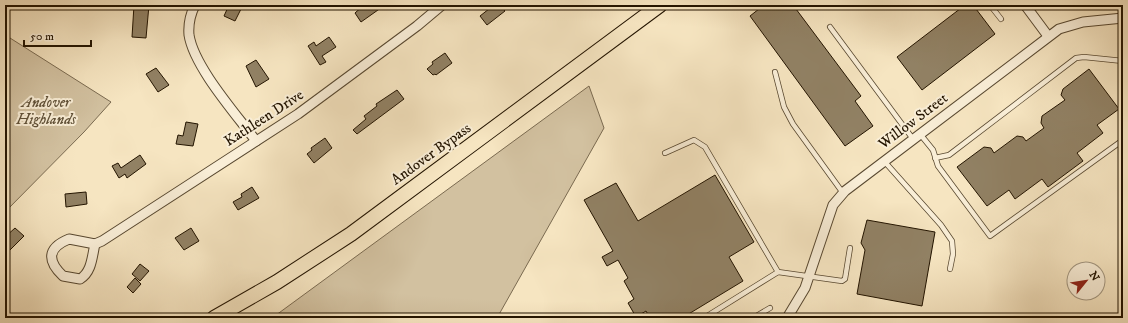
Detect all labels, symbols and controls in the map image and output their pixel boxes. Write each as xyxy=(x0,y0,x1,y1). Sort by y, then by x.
scale bar xyxy=(24,22,91,48)
text: 50 m xyxy=(30,29,54,44)
street label: Kathleen Drive xyxy=(221,85,307,151)
street label: Willow Street xyxy=(874,89,952,154)
park label: Andover Highlands xyxy=(15,93,76,129)
street label: Andover Bypass xyxy=(387,119,475,189)
north arrow xyxy=(1066,261,1106,301)
text: N xyxy=(1085,269,1102,284)

